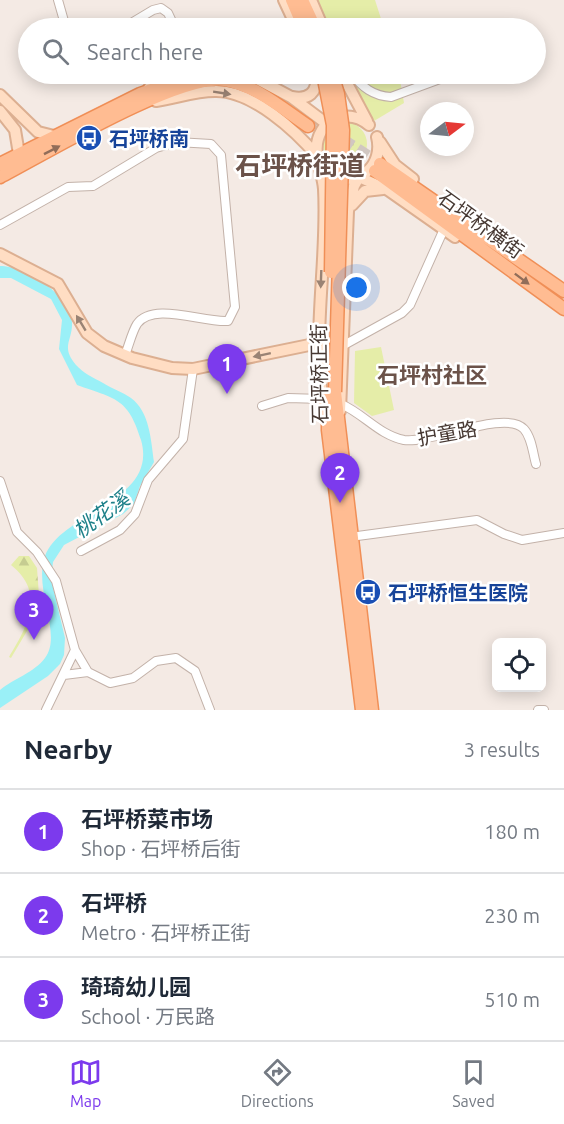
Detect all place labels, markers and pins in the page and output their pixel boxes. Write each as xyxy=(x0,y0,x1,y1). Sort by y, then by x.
bus stop icon: 石坪桥南 xyxy=(74,123,104,153)
place label: 石坪桥南 xyxy=(109,127,189,150)
pin: 1 xyxy=(208,344,246,394)
pin: 2 xyxy=(320,454,360,503)
bus stop icon: 石坪桥恒生医院 xyxy=(353,577,383,607)
place label: 石坪桥恒生医院 xyxy=(388,581,528,604)
pin: 3 xyxy=(15,590,54,640)

